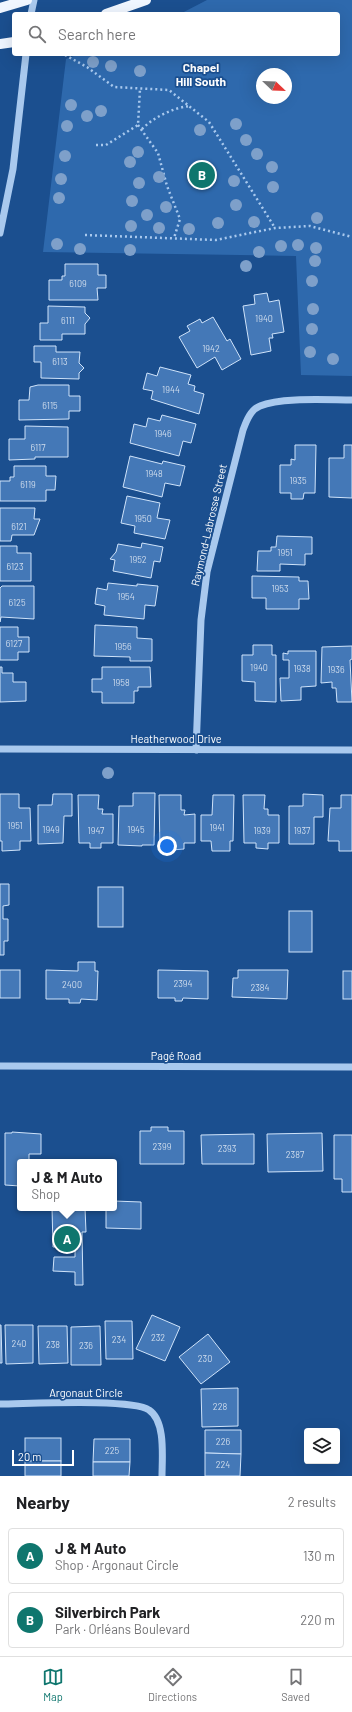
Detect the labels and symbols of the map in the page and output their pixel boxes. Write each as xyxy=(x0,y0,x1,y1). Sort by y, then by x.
district label: Chapel Hill South xyxy=(176,60,226,88)
north arrow xyxy=(256,68,292,104)
pin: B xyxy=(189,160,215,190)
house number: 6109 xyxy=(69,278,87,289)
house number: 1940 xyxy=(255,313,273,324)
house number: 6111 xyxy=(61,315,75,326)
house number: 1942 xyxy=(202,343,220,354)
house number: 6113 xyxy=(52,356,68,367)
house number: 1944 xyxy=(162,384,180,395)
house number: 6115 xyxy=(42,400,58,411)
house number: 1946 xyxy=(154,428,172,439)
house number: 6117 xyxy=(30,442,46,453)
street label: Raymond-Labrosse Street xyxy=(188,463,229,587)
house number: 1948 xyxy=(145,468,163,479)
house number: 1935 xyxy=(289,475,307,486)
house number: 6119 xyxy=(20,479,36,490)
house number: 1950 xyxy=(134,513,152,524)
house number: 6121 xyxy=(11,521,27,532)
house number: 1951 xyxy=(277,547,293,558)
house number: 1952 xyxy=(129,554,147,565)
house number: 6123 xyxy=(6,561,24,572)
house number: 1953 xyxy=(271,583,289,594)
house number: 1954 xyxy=(117,591,135,602)
house number: 6125 xyxy=(8,597,26,608)
house number: 6127 xyxy=(6,638,23,649)
house number: 1956 xyxy=(114,641,132,652)
house number: 1940 xyxy=(250,662,268,673)
house number: 1938 xyxy=(293,663,311,674)
house number: 1936 xyxy=(327,664,345,675)
house number: 1958 xyxy=(112,677,130,688)
street label: Heatherwood Drive xyxy=(130,732,222,745)
house number: 1951 xyxy=(7,820,23,831)
house number: 1941 xyxy=(209,822,225,833)
house number: 1949 xyxy=(42,824,60,835)
house number: 1945 xyxy=(127,824,145,835)
house number: 1947 xyxy=(88,825,105,836)
house number: 1939 xyxy=(253,825,271,836)
house number: 1937 xyxy=(294,825,311,836)
your location xyxy=(157,836,177,856)
house number: 2394 xyxy=(173,978,193,989)
house number: 2400 xyxy=(62,979,82,990)
house number: 2384 xyxy=(250,982,270,993)
street label: Pagé Road xyxy=(151,1049,201,1062)
house number: 2399 xyxy=(153,1141,172,1152)
house number: 2393 xyxy=(218,1143,237,1154)
house number: 2387 xyxy=(286,1149,305,1160)
pin: A xyxy=(54,1224,80,1254)
house number: 232 xyxy=(151,1332,165,1343)
house number: 234 xyxy=(112,1334,126,1345)
house number: 240 xyxy=(12,1338,26,1349)
house number: 238 xyxy=(46,1339,60,1350)
house number: 236 xyxy=(79,1340,93,1351)
house number: 230 xyxy=(198,1353,212,1364)
street label: Argonaut Circle xyxy=(49,1386,123,1399)
house number: 228 xyxy=(213,1401,227,1412)
house number: 226 xyxy=(216,1436,230,1447)
house number: 225 xyxy=(105,1445,120,1456)
scale bar xyxy=(12,1448,74,1467)
house number: 224 xyxy=(216,1459,230,1470)

